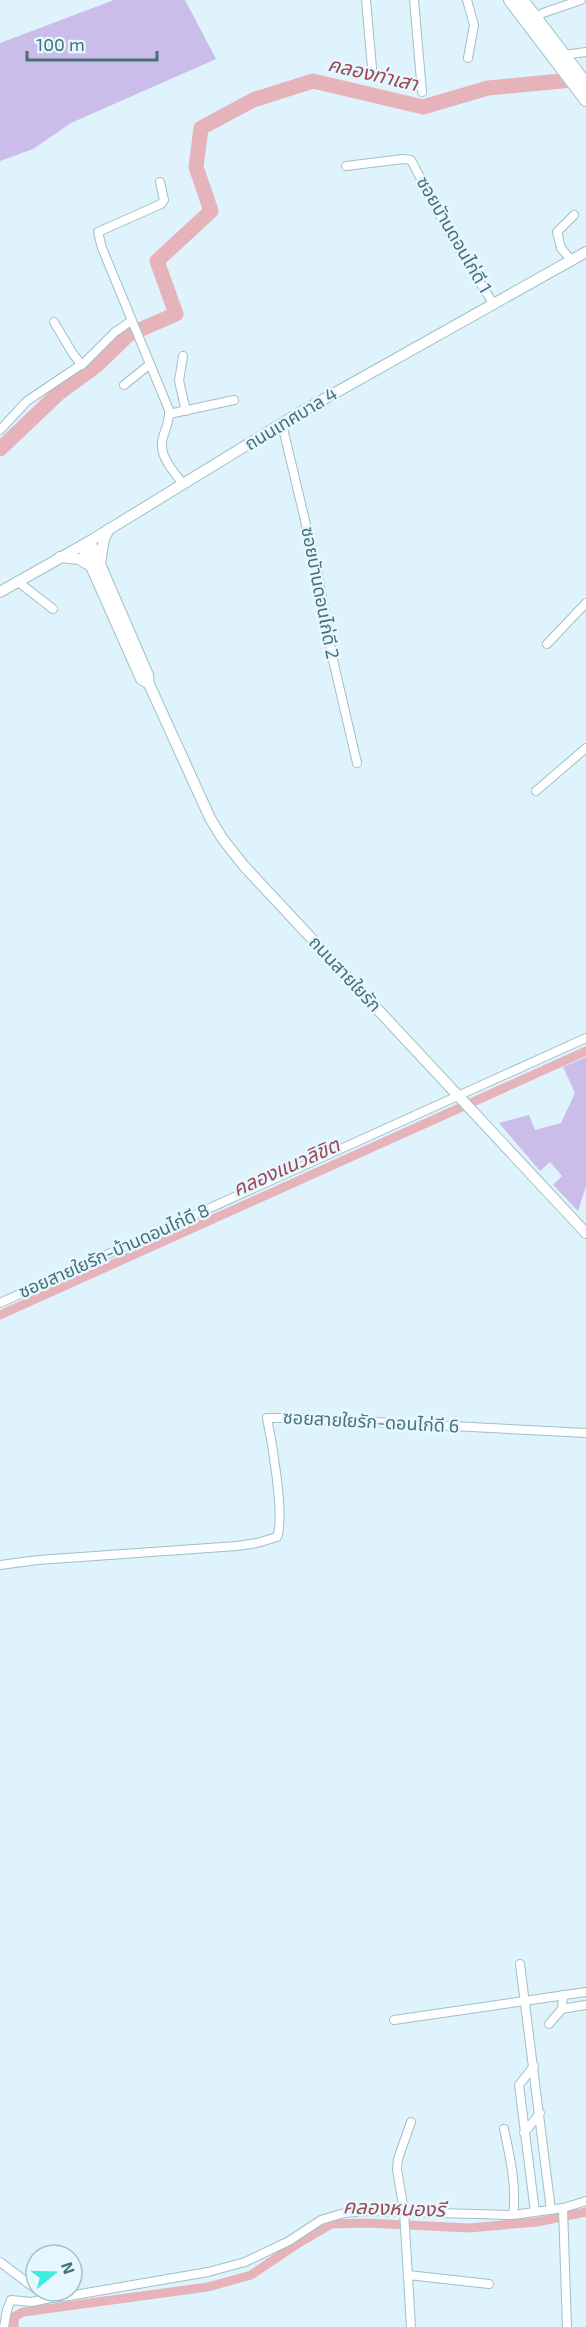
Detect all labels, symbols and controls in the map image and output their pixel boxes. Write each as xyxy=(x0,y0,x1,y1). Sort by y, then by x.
scale bar xyxy=(27,24,158,62)
text: 100 m xyxy=(36,33,85,55)
water label: คลองท่าเสา xyxy=(326,51,421,95)
street label: ซอยบัานดอนไก่ดี 1 xyxy=(413,172,497,297)
street label: ถนนเทศบาล 4 xyxy=(240,382,341,454)
street label: ซอยบัานดอนไก่ดี 2 xyxy=(297,525,345,661)
street label: ถนนสายใยรัก xyxy=(305,931,387,1016)
water label: คลองแนวลิขิต xyxy=(228,1131,344,1200)
street label: ซอยสายใยรัก-บ้านดอนไก่ดี 8 xyxy=(15,1198,212,1302)
street label: ซอยสายใยรัก-ดอนไก่ดี 6 xyxy=(282,1405,460,1437)
water label: คลองหนองรี xyxy=(343,2193,449,2221)
north arrow xyxy=(24,2243,84,2303)
text: N xyxy=(58,2259,80,2277)

